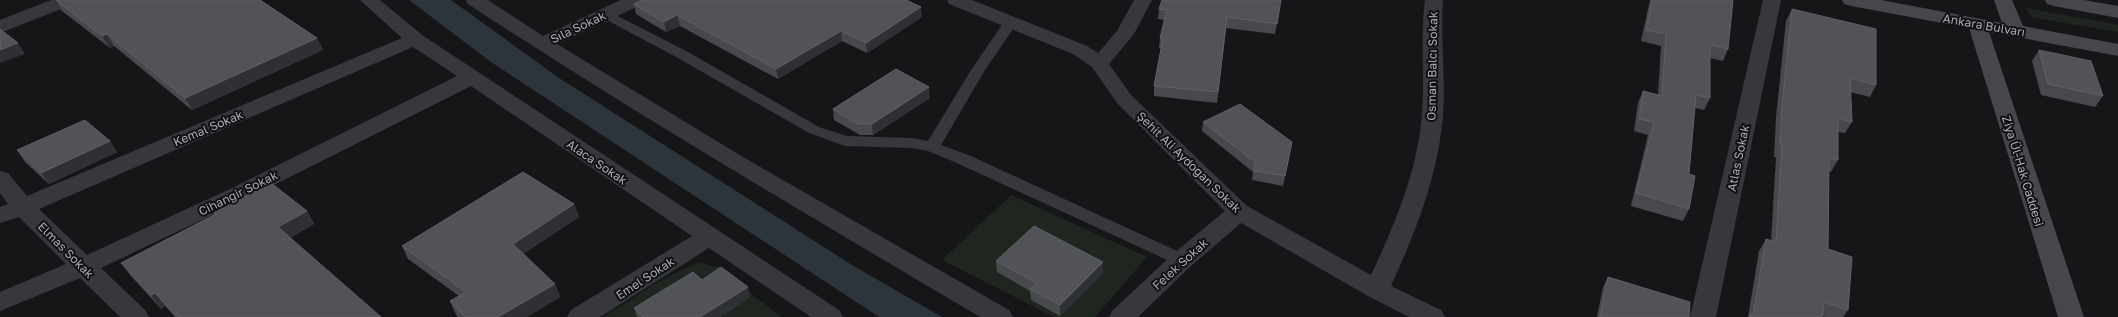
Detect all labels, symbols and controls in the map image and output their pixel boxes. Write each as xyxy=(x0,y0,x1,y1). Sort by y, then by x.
street label: Sıla Sokak xyxy=(548,8,608,46)
street label: Ankara Bulvarı xyxy=(1942,10,2026,40)
street label: Osman Balcı Sokak xyxy=(1424,11,1440,121)
street label: Kemal Sokak xyxy=(171,106,245,149)
street label: Şehit Ali Aydoğan Sokak xyxy=(1134,108,1244,216)
street label: Ziya Ül-Hak Caddesi xyxy=(1999,114,2047,228)
street label: Atlas Sokak xyxy=(1724,123,1752,193)
street label: Alaca Sokak xyxy=(564,136,630,188)
street label: Cihangir Sokak xyxy=(196,167,280,219)
street label: Elmas Sokak xyxy=(35,219,97,281)
street label: Felek Sokak xyxy=(1149,235,1211,293)
street label: Emel Sokak xyxy=(613,253,677,302)

